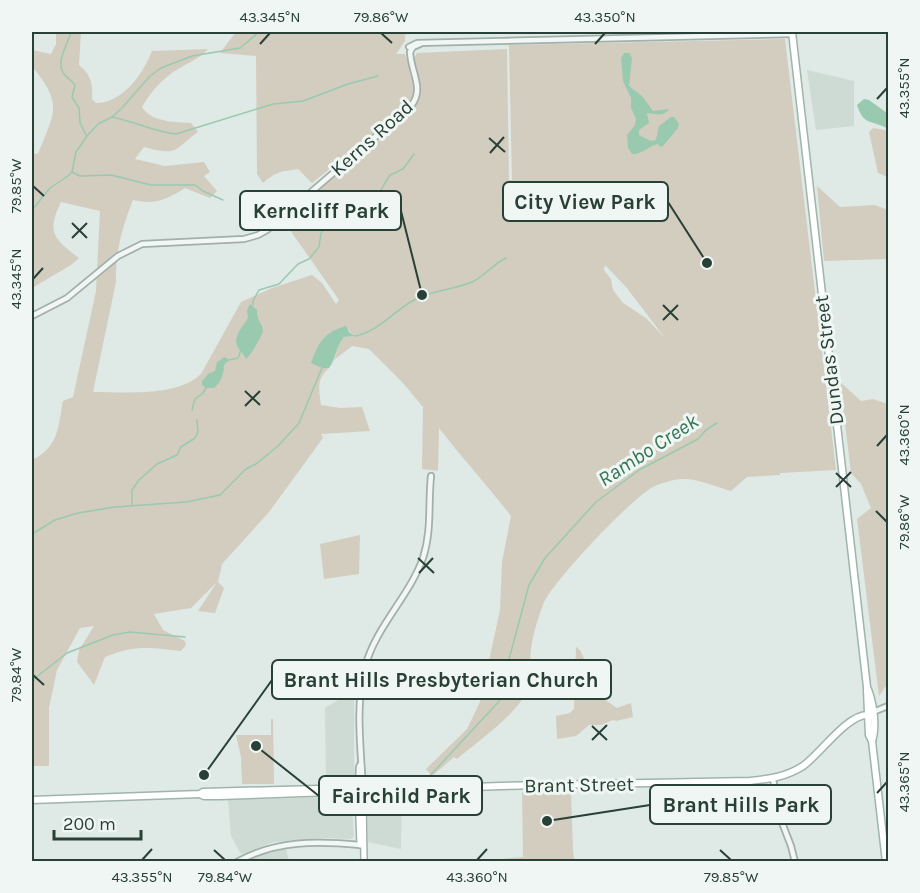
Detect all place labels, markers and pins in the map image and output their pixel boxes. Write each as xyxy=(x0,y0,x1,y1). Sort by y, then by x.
callout: City View Park xyxy=(503,182,668,221)
callout: Kerncliff Park xyxy=(240,191,401,230)
callout: Brant Hills Presbyterian Church xyxy=(272,660,611,699)
callout: Fairchild Park xyxy=(319,776,482,815)
callout: Brant Hills Park xyxy=(650,785,831,824)

